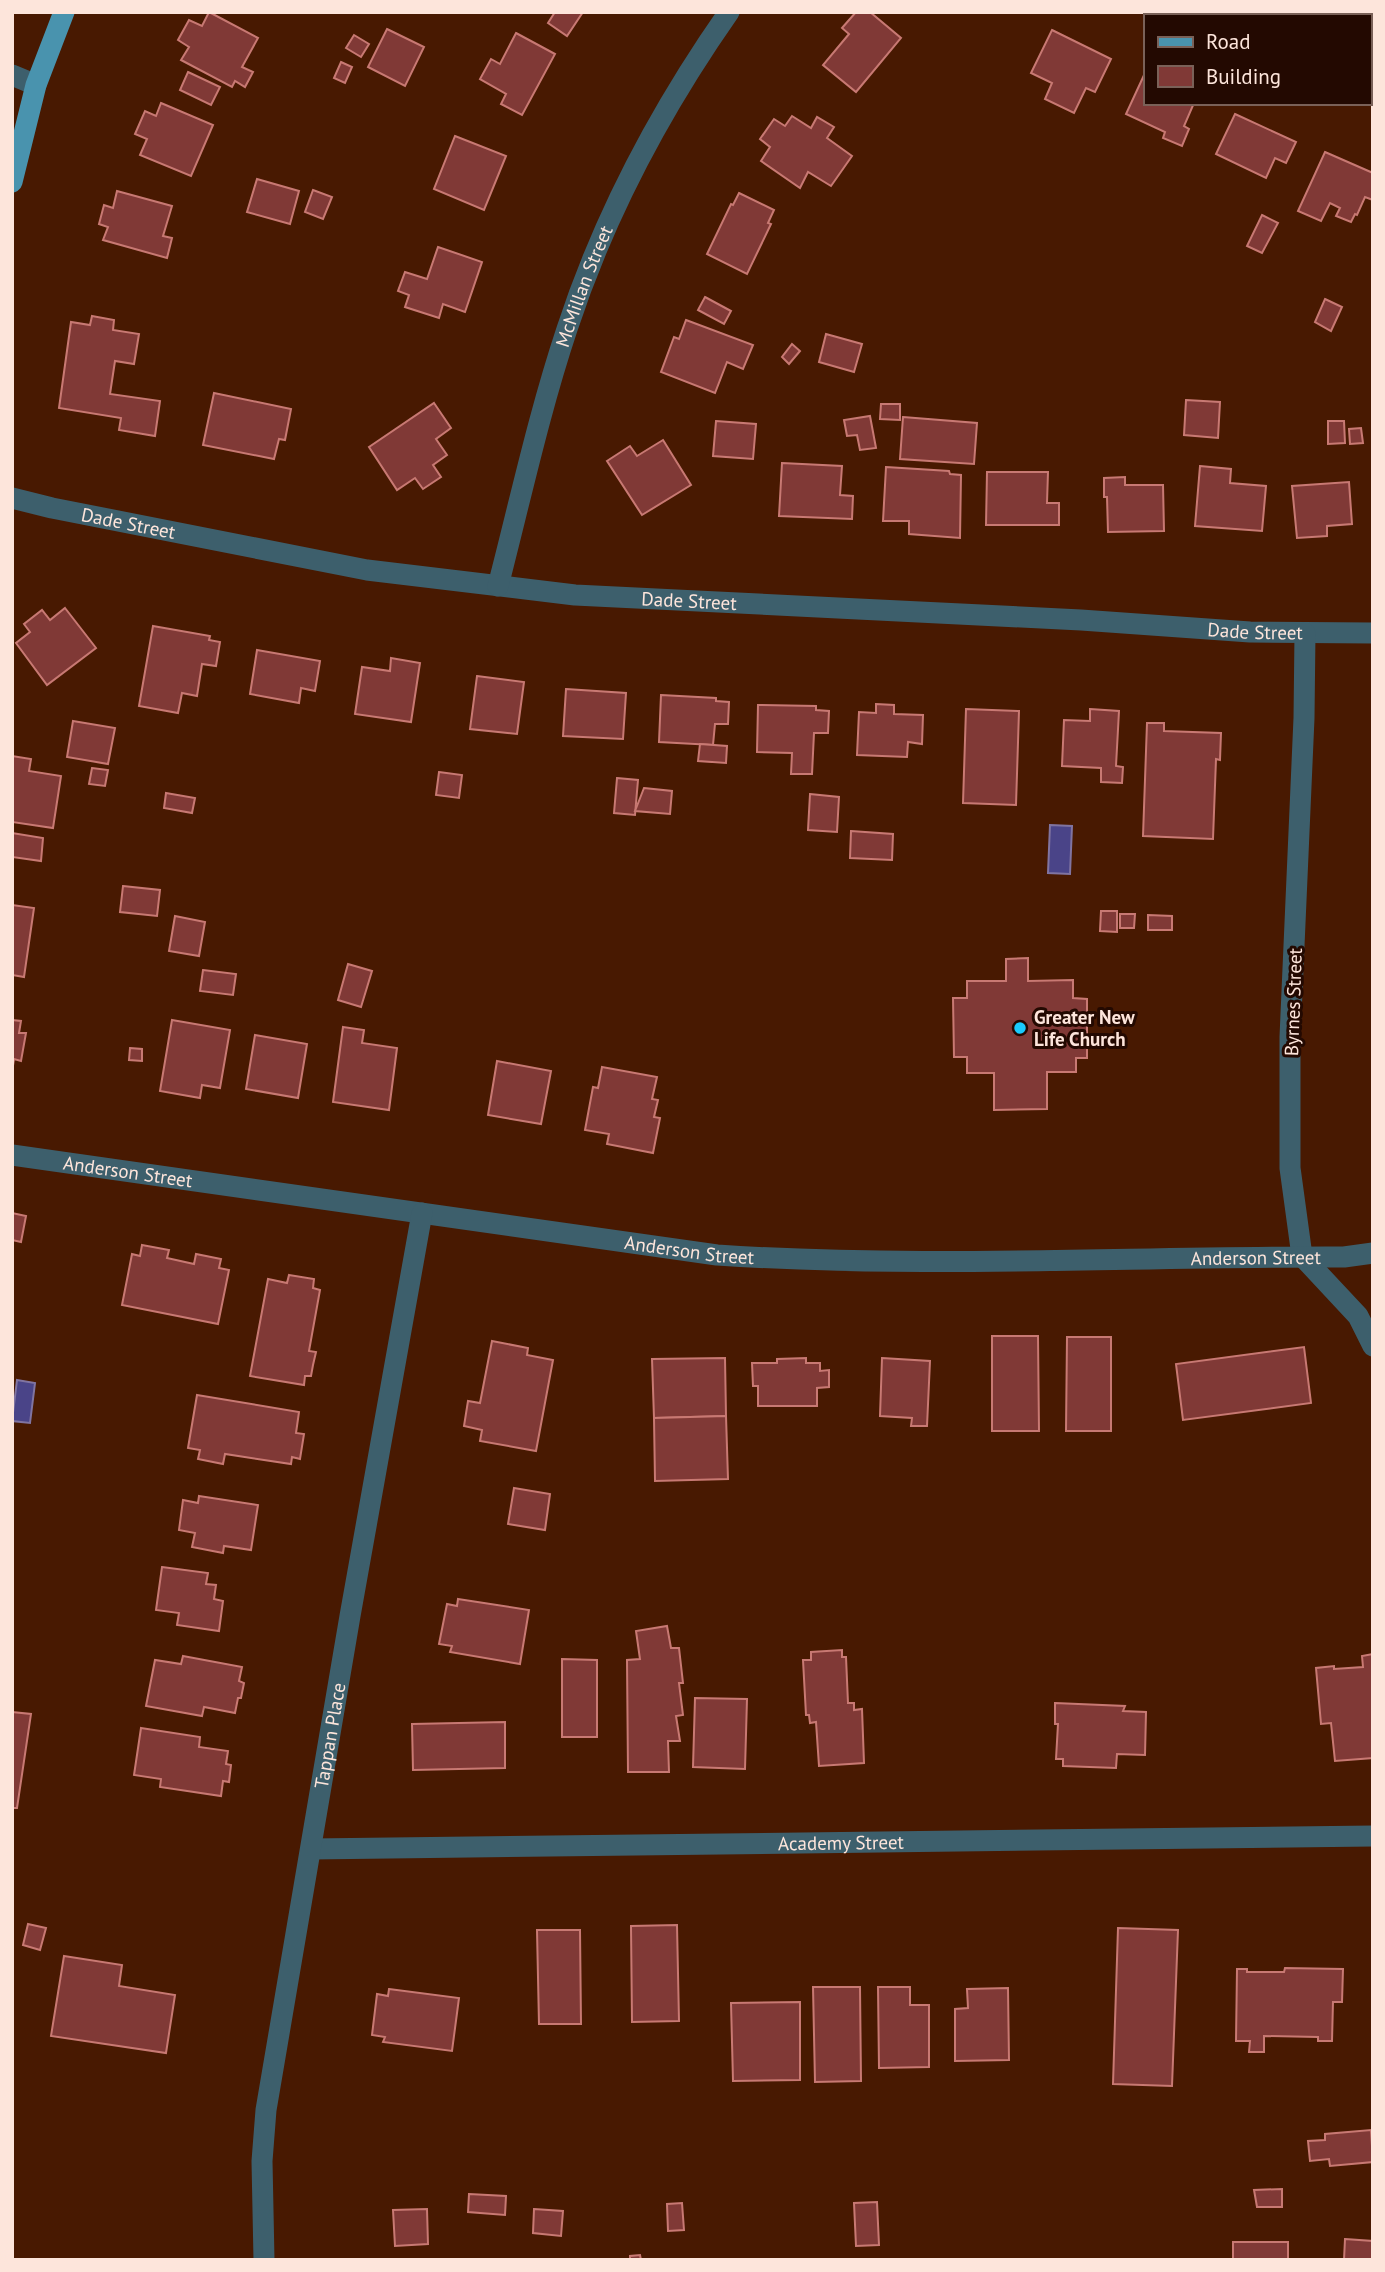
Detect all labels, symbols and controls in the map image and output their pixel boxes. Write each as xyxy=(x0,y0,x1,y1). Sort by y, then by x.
legend xyxy=(1144,14,1371,105)
text: Road xyxy=(1206,28,1250,55)
text: Building xyxy=(1206,63,1281,90)
street label: McMillan Street xyxy=(550,221,618,350)
street label: Dade Street xyxy=(79,502,178,544)
street label: Dade Street xyxy=(641,586,738,615)
street label: Dade Street xyxy=(1207,617,1304,644)
street label: Byrnes Street xyxy=(1279,947,1307,1056)
place label: Greater New Life Church xyxy=(1034,1005,1135,1051)
marker: Greater New Life Church xyxy=(1012,1020,1028,1036)
street label: Anderson Street xyxy=(62,1150,194,1193)
street label: Anderson Street xyxy=(623,1230,755,1269)
street label: Anderson Street xyxy=(1191,1245,1321,1270)
street label: Tappan Place xyxy=(309,1681,350,1790)
street label: Academy Street xyxy=(778,1830,905,1855)

